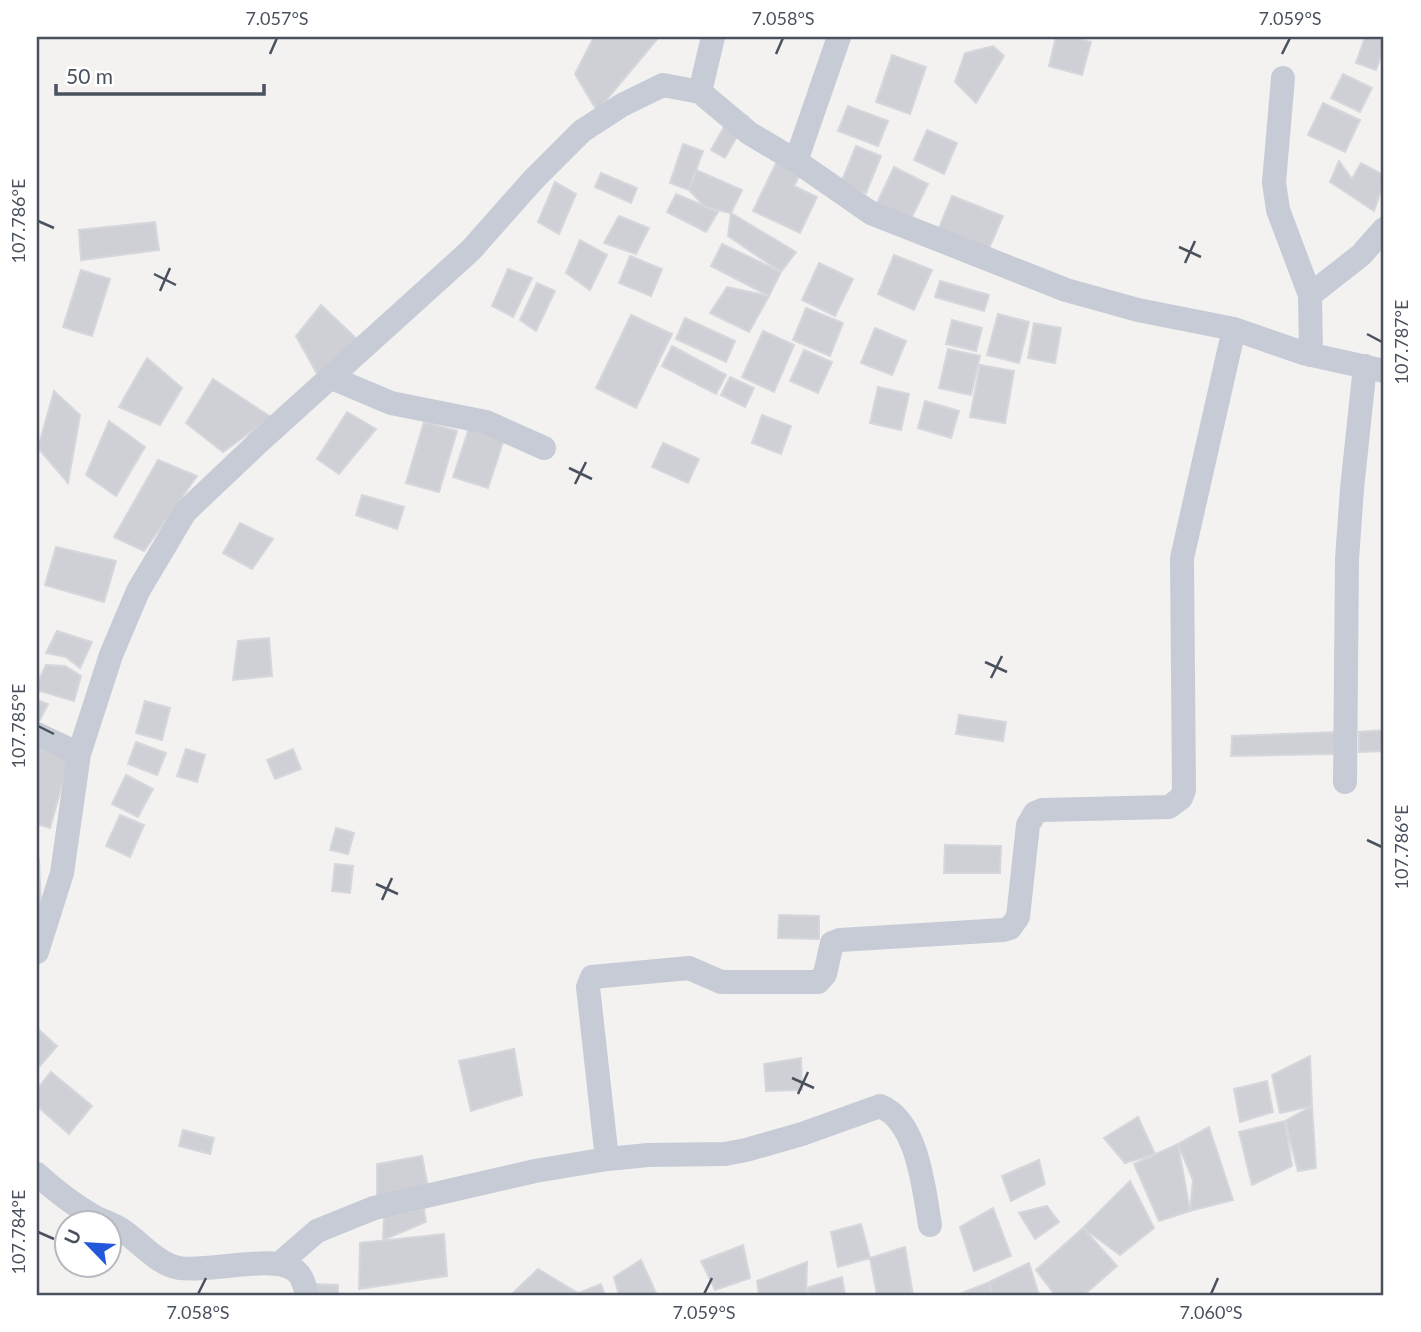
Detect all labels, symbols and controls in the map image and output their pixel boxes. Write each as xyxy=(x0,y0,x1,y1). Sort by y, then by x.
text: 7.057°S xyxy=(245,7,309,29)
text: 7.058°S xyxy=(751,7,815,29)
text: 7.059°S xyxy=(1258,7,1322,29)
scale bar xyxy=(56,52,264,96)
text: 50 m xyxy=(66,63,113,88)
text: 107.786°E xyxy=(7,179,29,263)
text: 107.787°E xyxy=(1390,300,1412,384)
text: 107.785°E xyxy=(7,684,29,768)
text: 107.786°E xyxy=(1390,805,1412,889)
text: 107.784°E xyxy=(7,1190,29,1274)
north arrow xyxy=(52,1210,122,1280)
text: U xyxy=(59,1225,86,1248)
text: 7.058°S xyxy=(166,1301,230,1323)
text: 7.059°S xyxy=(672,1301,736,1323)
text: 7.060°S xyxy=(1179,1301,1243,1323)

